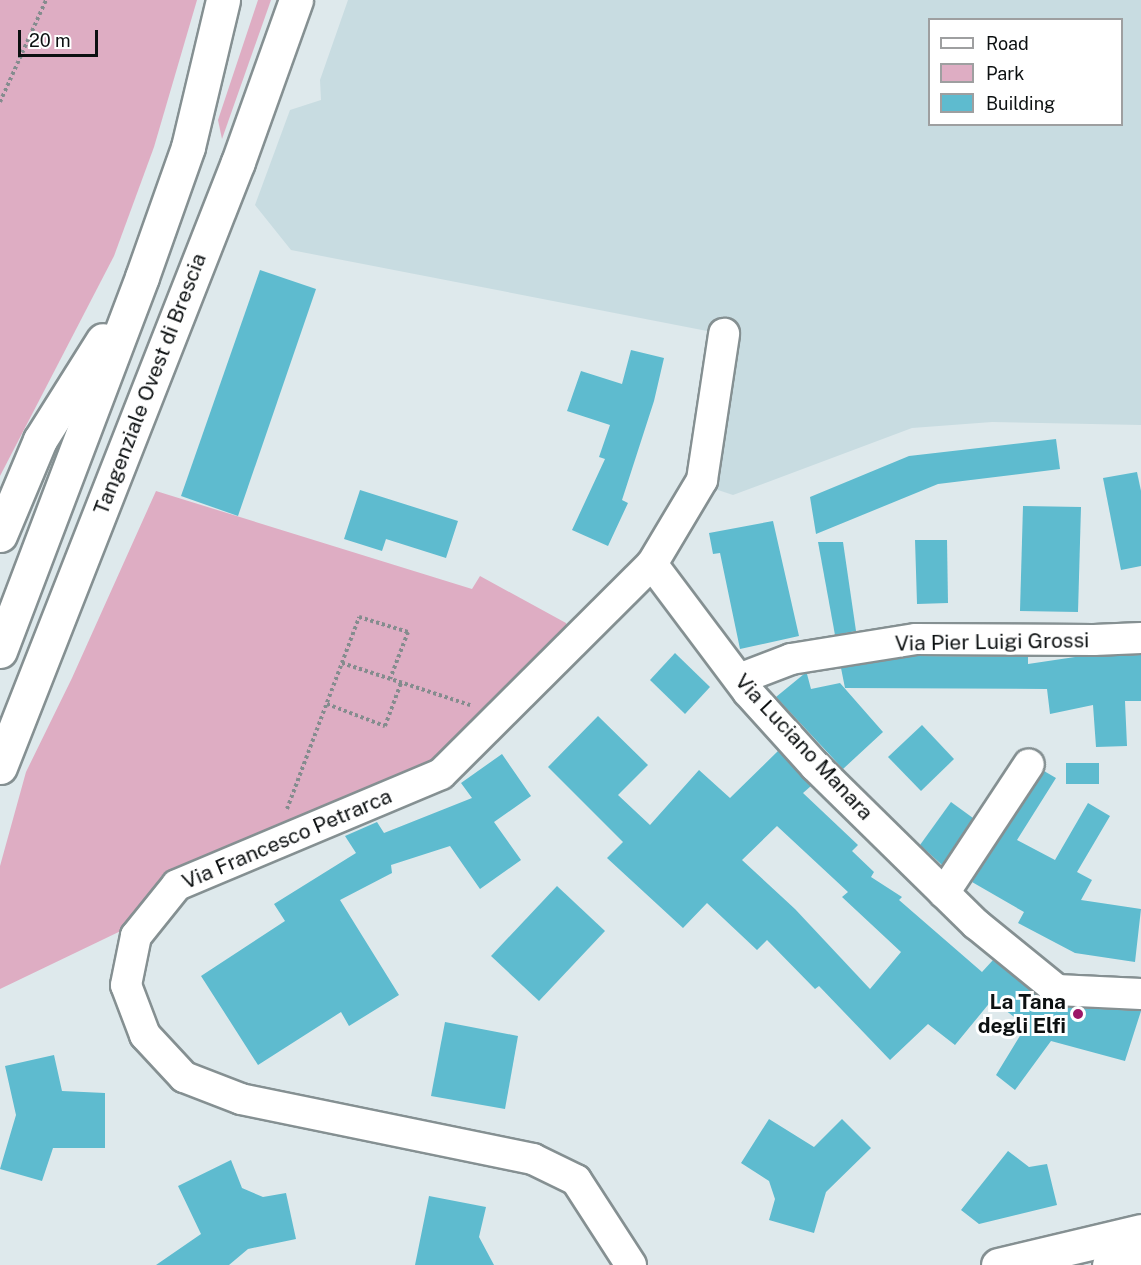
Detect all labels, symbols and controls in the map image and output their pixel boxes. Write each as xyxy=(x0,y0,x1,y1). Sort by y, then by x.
scale bar xyxy=(21,18,100,56)
legend xyxy=(928,18,1123,126)
text: 20 m xyxy=(29,30,71,51)
text: Road xyxy=(986,33,1029,54)
text: Park xyxy=(986,63,1024,84)
text: Building xyxy=(986,93,1055,114)
street label: Tangenziale Ovest di Brescia xyxy=(88,250,212,518)
street label: Via Pier Luigi Grossi xyxy=(895,628,1089,656)
street label: Via Luciano Manara xyxy=(730,669,878,825)
street label: Via Francesco Petrarca xyxy=(178,783,396,895)
place label: La Tana degli Elfi xyxy=(978,989,1066,1039)
marker: La Tana degli Elfi xyxy=(1071,1007,1085,1021)

